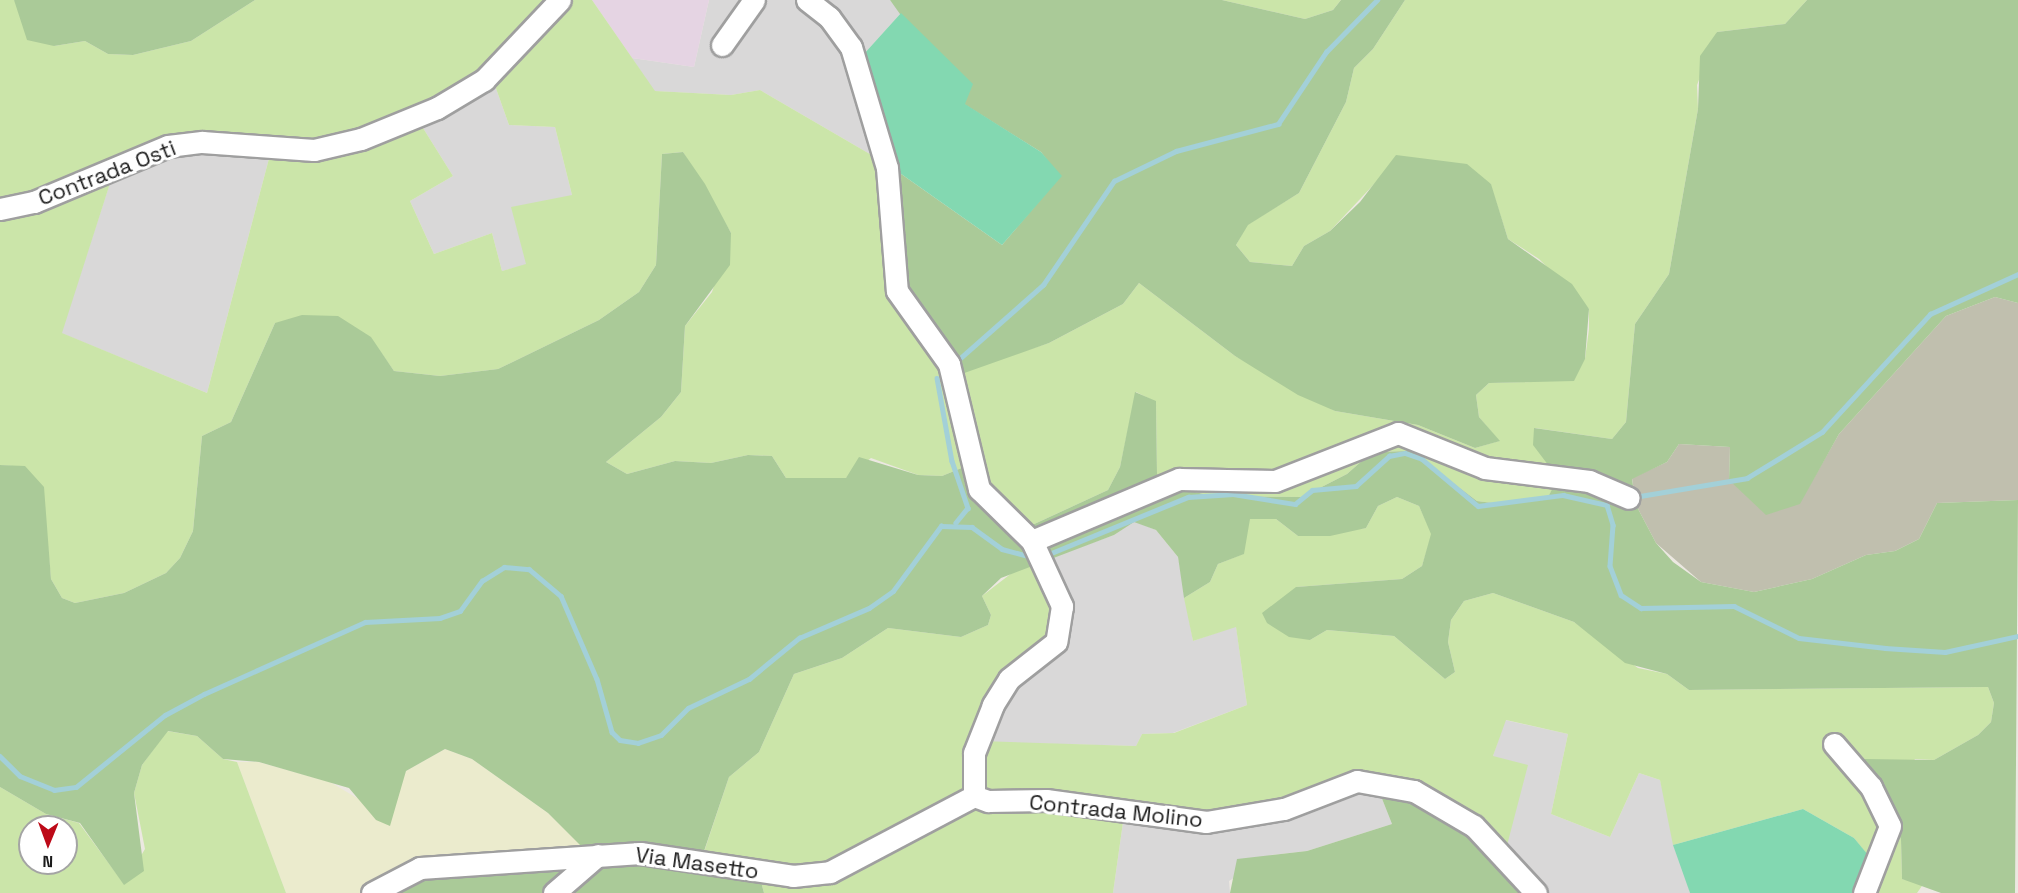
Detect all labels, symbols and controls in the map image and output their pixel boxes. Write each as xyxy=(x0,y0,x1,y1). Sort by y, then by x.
street label: Contrada Osti xyxy=(34,135,180,211)
street label: Contrada Molino xyxy=(1028,789,1204,833)
north arrow xyxy=(18,815,78,875)
street label: Via Masetto xyxy=(634,841,760,885)
text: N xyxy=(42,851,53,872)

